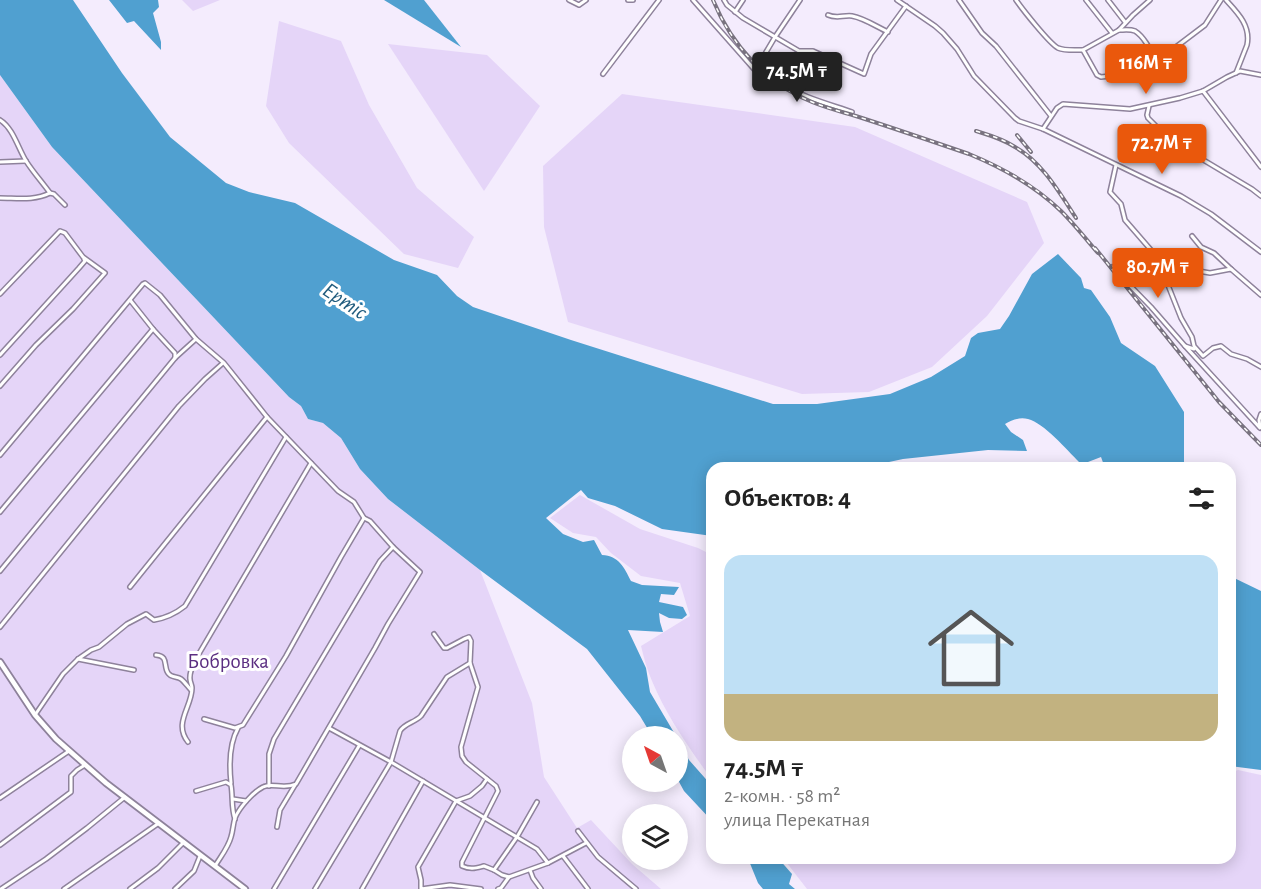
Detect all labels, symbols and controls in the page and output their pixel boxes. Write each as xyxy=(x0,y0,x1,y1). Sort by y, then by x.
pin: 116M ₸ xyxy=(1097,44,1195,95)
pin: 74.5M ₸ xyxy=(742,52,852,103)
text: 116M ₸ xyxy=(1119,53,1173,73)
text: 74.5M ₸ xyxy=(766,61,828,81)
pin: 72.7M ₸ xyxy=(1107,124,1217,175)
text: 72.7M ₸ xyxy=(1131,133,1193,153)
pin: 80.7M ₸ xyxy=(1103,248,1213,299)
text: 80.7M ₸ xyxy=(1126,257,1190,277)
water label: Ертіс xyxy=(318,278,371,325)
icon: filters xyxy=(1185,482,1218,515)
text: Объектов: 4 xyxy=(724,485,851,511)
icon: home xyxy=(917,594,1025,702)
park label: Бобровка xyxy=(187,651,269,672)
north arrow xyxy=(622,726,688,792)
map controls xyxy=(622,726,688,870)
text: 74.5M ₸ xyxy=(724,755,804,781)
text: 2-комн. · 58 m² xyxy=(724,786,840,806)
button: layers xyxy=(622,804,688,870)
text: улица Перекатная xyxy=(724,810,870,830)

